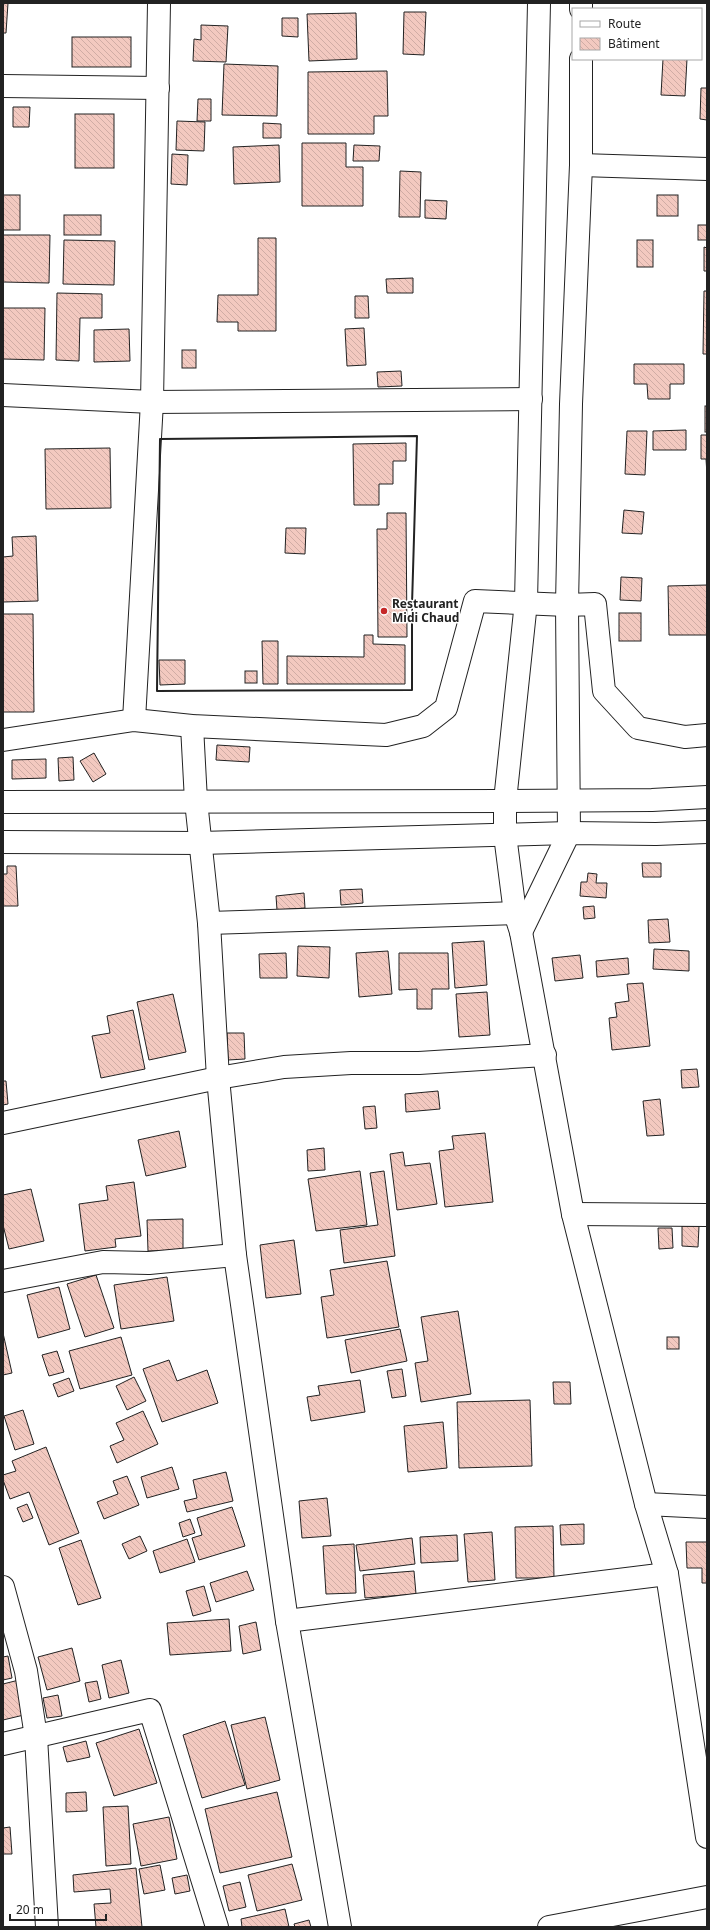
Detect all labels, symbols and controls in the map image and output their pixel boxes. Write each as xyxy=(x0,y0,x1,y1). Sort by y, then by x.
legend xyxy=(572,8,702,60)
text: Route xyxy=(608,15,641,32)
text: Bâtiment xyxy=(608,35,660,52)
place label: Restaurant Midi Chaud xyxy=(392,595,459,626)
marker: Restaurant Midi Chaud xyxy=(379,606,389,616)
scale bar xyxy=(10,1896,106,1922)
text: 20 m xyxy=(16,1901,44,1918)

